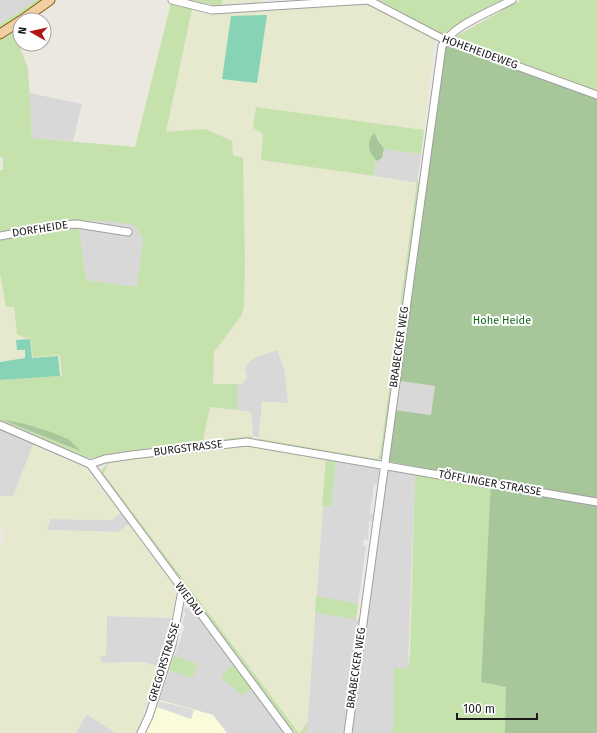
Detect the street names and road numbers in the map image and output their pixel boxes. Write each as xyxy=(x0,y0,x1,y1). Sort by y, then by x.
street label: HOHEHEIDEWEG xyxy=(440,32,520,72)
street label: DORFHEIDE xyxy=(11,218,69,240)
street label: BRABECKER WEG xyxy=(387,305,411,388)
street label: BURGSTRASSE xyxy=(153,437,223,459)
street label: TÖFFLINGER STRASSE xyxy=(437,467,543,498)
street label: WIEDAU xyxy=(172,580,206,618)
street label: GREGORSTRASSE xyxy=(146,620,182,703)
street label: BRABECKER WEG xyxy=(344,626,368,709)

